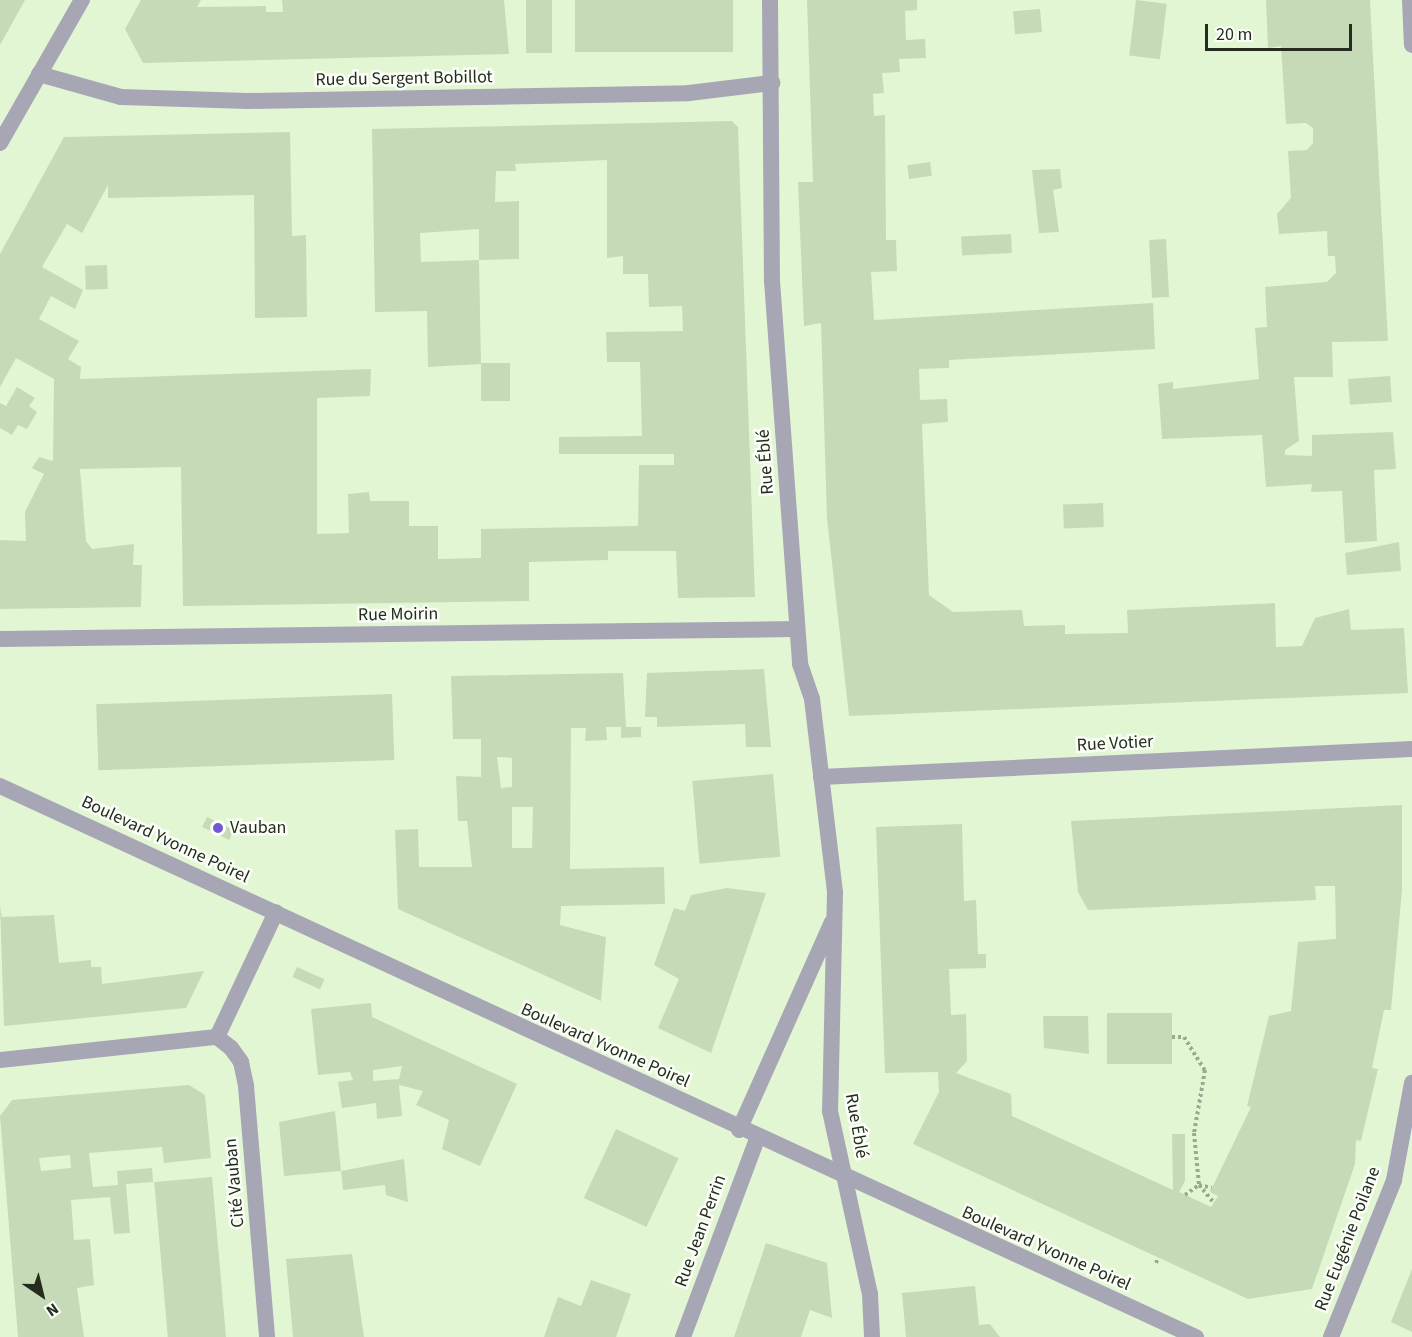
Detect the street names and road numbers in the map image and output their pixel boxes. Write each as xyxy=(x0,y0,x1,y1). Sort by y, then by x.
street label: Rue du Sergent Bobillot xyxy=(315,67,493,91)
street label: Rue Éblé xyxy=(753,429,779,495)
street label: Rue Moirin xyxy=(358,604,438,626)
street label: Rue Votier xyxy=(1076,731,1154,757)
street label: Boulevard Yvonne Poirel xyxy=(78,792,252,888)
street label: Boulevard Yvonne Poirel xyxy=(517,999,693,1093)
street label: Rue Éblé xyxy=(840,1092,872,1160)
street label: Cité Vauban xyxy=(220,1138,250,1228)
street label: Rue Eugénie Poilane xyxy=(1311,1164,1385,1314)
street label: Rue Jean Perrin xyxy=(671,1172,731,1290)
street label: Boulevard Yvonne Poirel xyxy=(958,1202,1134,1296)

